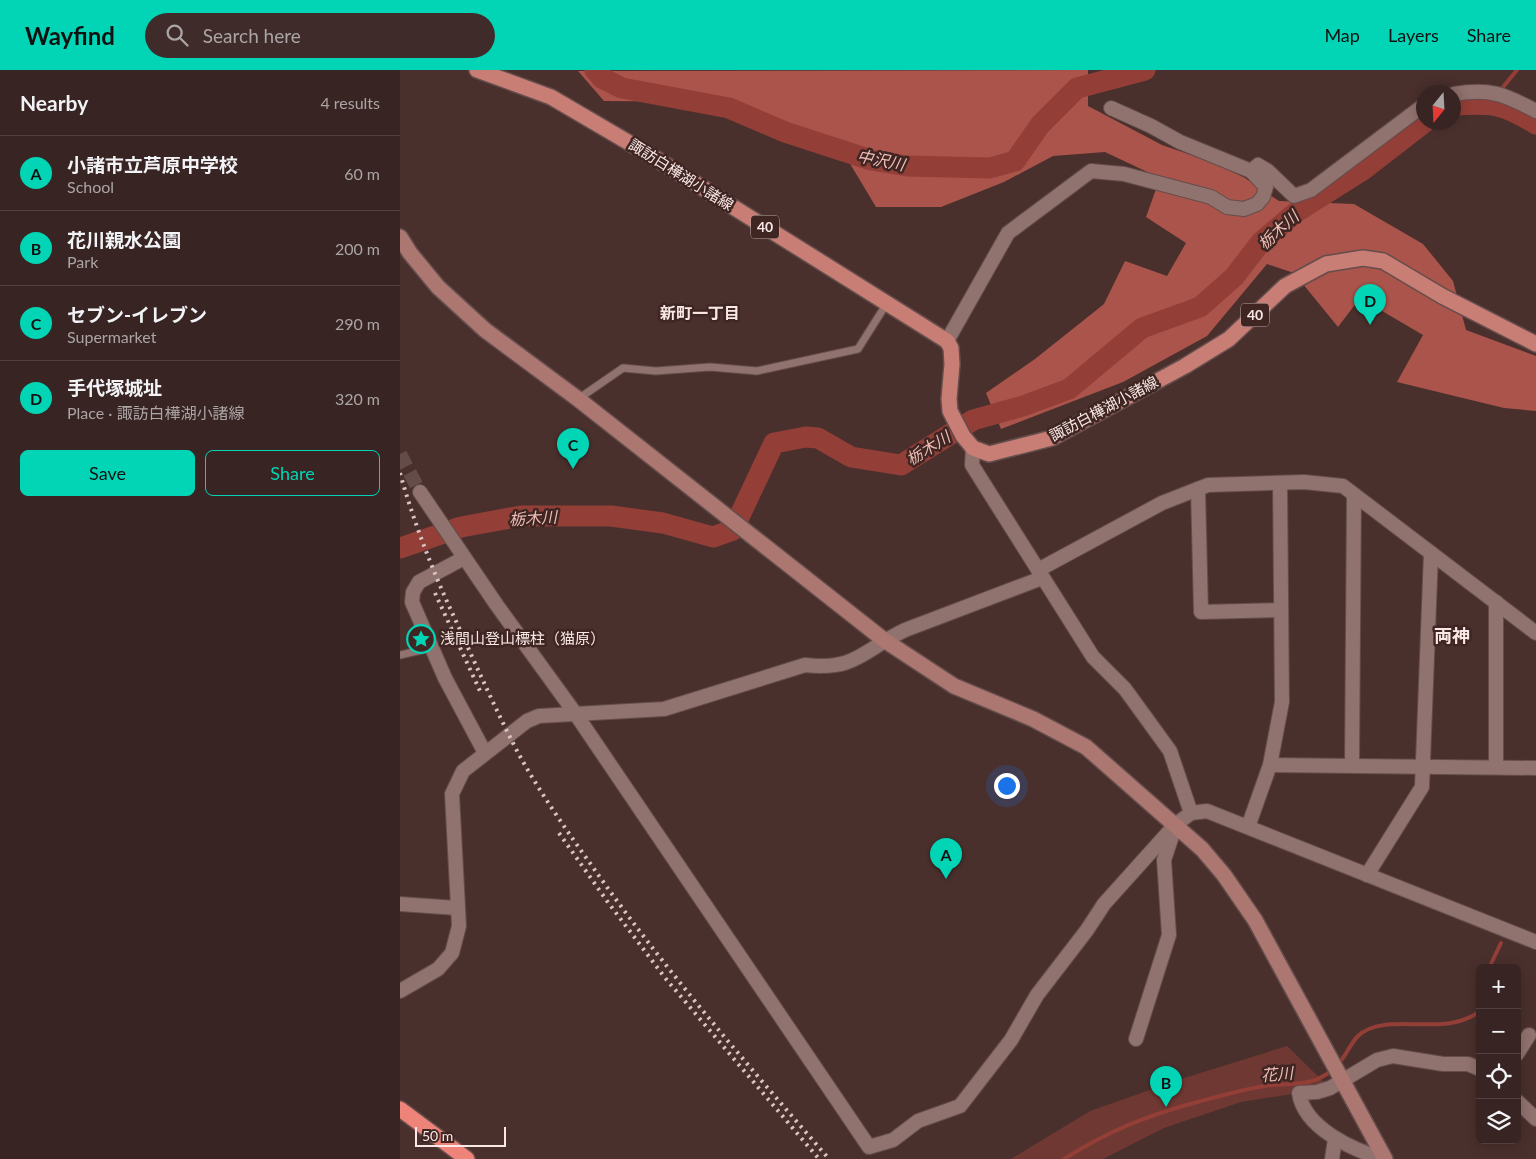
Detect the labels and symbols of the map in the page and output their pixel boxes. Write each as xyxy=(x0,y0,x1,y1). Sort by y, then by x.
north arrow xyxy=(1416,85,1461,130)
street label: 諏訪白樺湖小諸線 xyxy=(626,135,737,214)
water label: 中沢川 xyxy=(856,146,908,174)
water label: 栃木川 xyxy=(1253,205,1303,253)
road number: 40 xyxy=(751,216,779,238)
pin: D xyxy=(1354,284,1386,325)
district label: 新町一丁目 xyxy=(660,303,740,322)
road number: 40 xyxy=(1241,304,1269,326)
street label: 諏訪白樺湖小諸線 xyxy=(1046,372,1161,444)
water label: 栃木川 xyxy=(902,426,955,468)
pin: C xyxy=(557,428,589,469)
water label: 栃木川 xyxy=(509,507,559,528)
place icon: 浅間山登山標柱（猫原） xyxy=(406,624,436,654)
district label: 両神 xyxy=(1434,624,1470,646)
place label: 浅間山登山標柱（猫原） xyxy=(440,629,605,647)
your location xyxy=(994,773,1020,799)
pin: A xyxy=(930,838,962,879)
water label: 花川 xyxy=(1260,1062,1296,1084)
pin: B xyxy=(1150,1066,1182,1107)
scale bar xyxy=(415,1124,506,1147)

